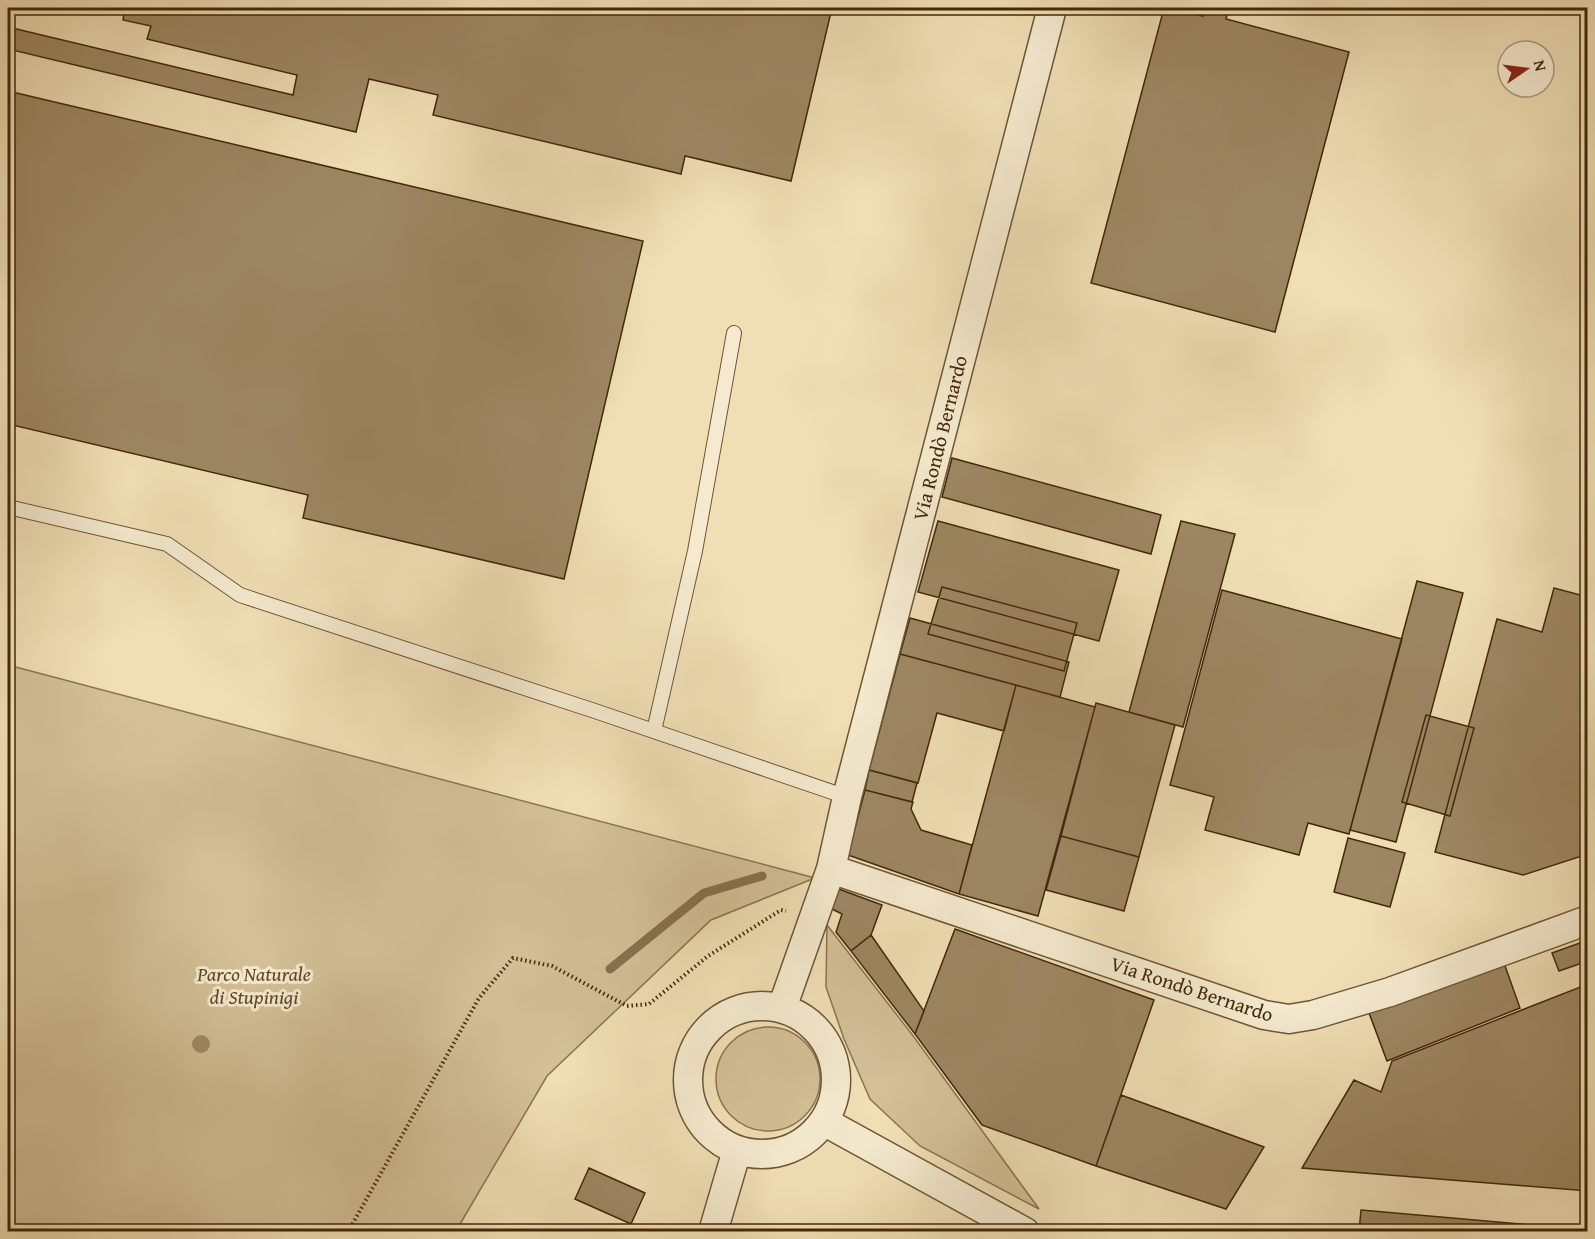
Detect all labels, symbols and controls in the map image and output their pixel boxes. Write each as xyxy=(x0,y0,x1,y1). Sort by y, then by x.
north arrow xyxy=(1496,39,1556,99)
text: N xyxy=(1528,57,1554,74)
street label: Via Rondò Bernardo xyxy=(905,352,974,524)
street label: Via Rondò Bernardo xyxy=(1107,949,1277,1028)
park label: Parco Naturale di Stupinigi xyxy=(196,959,311,1011)

